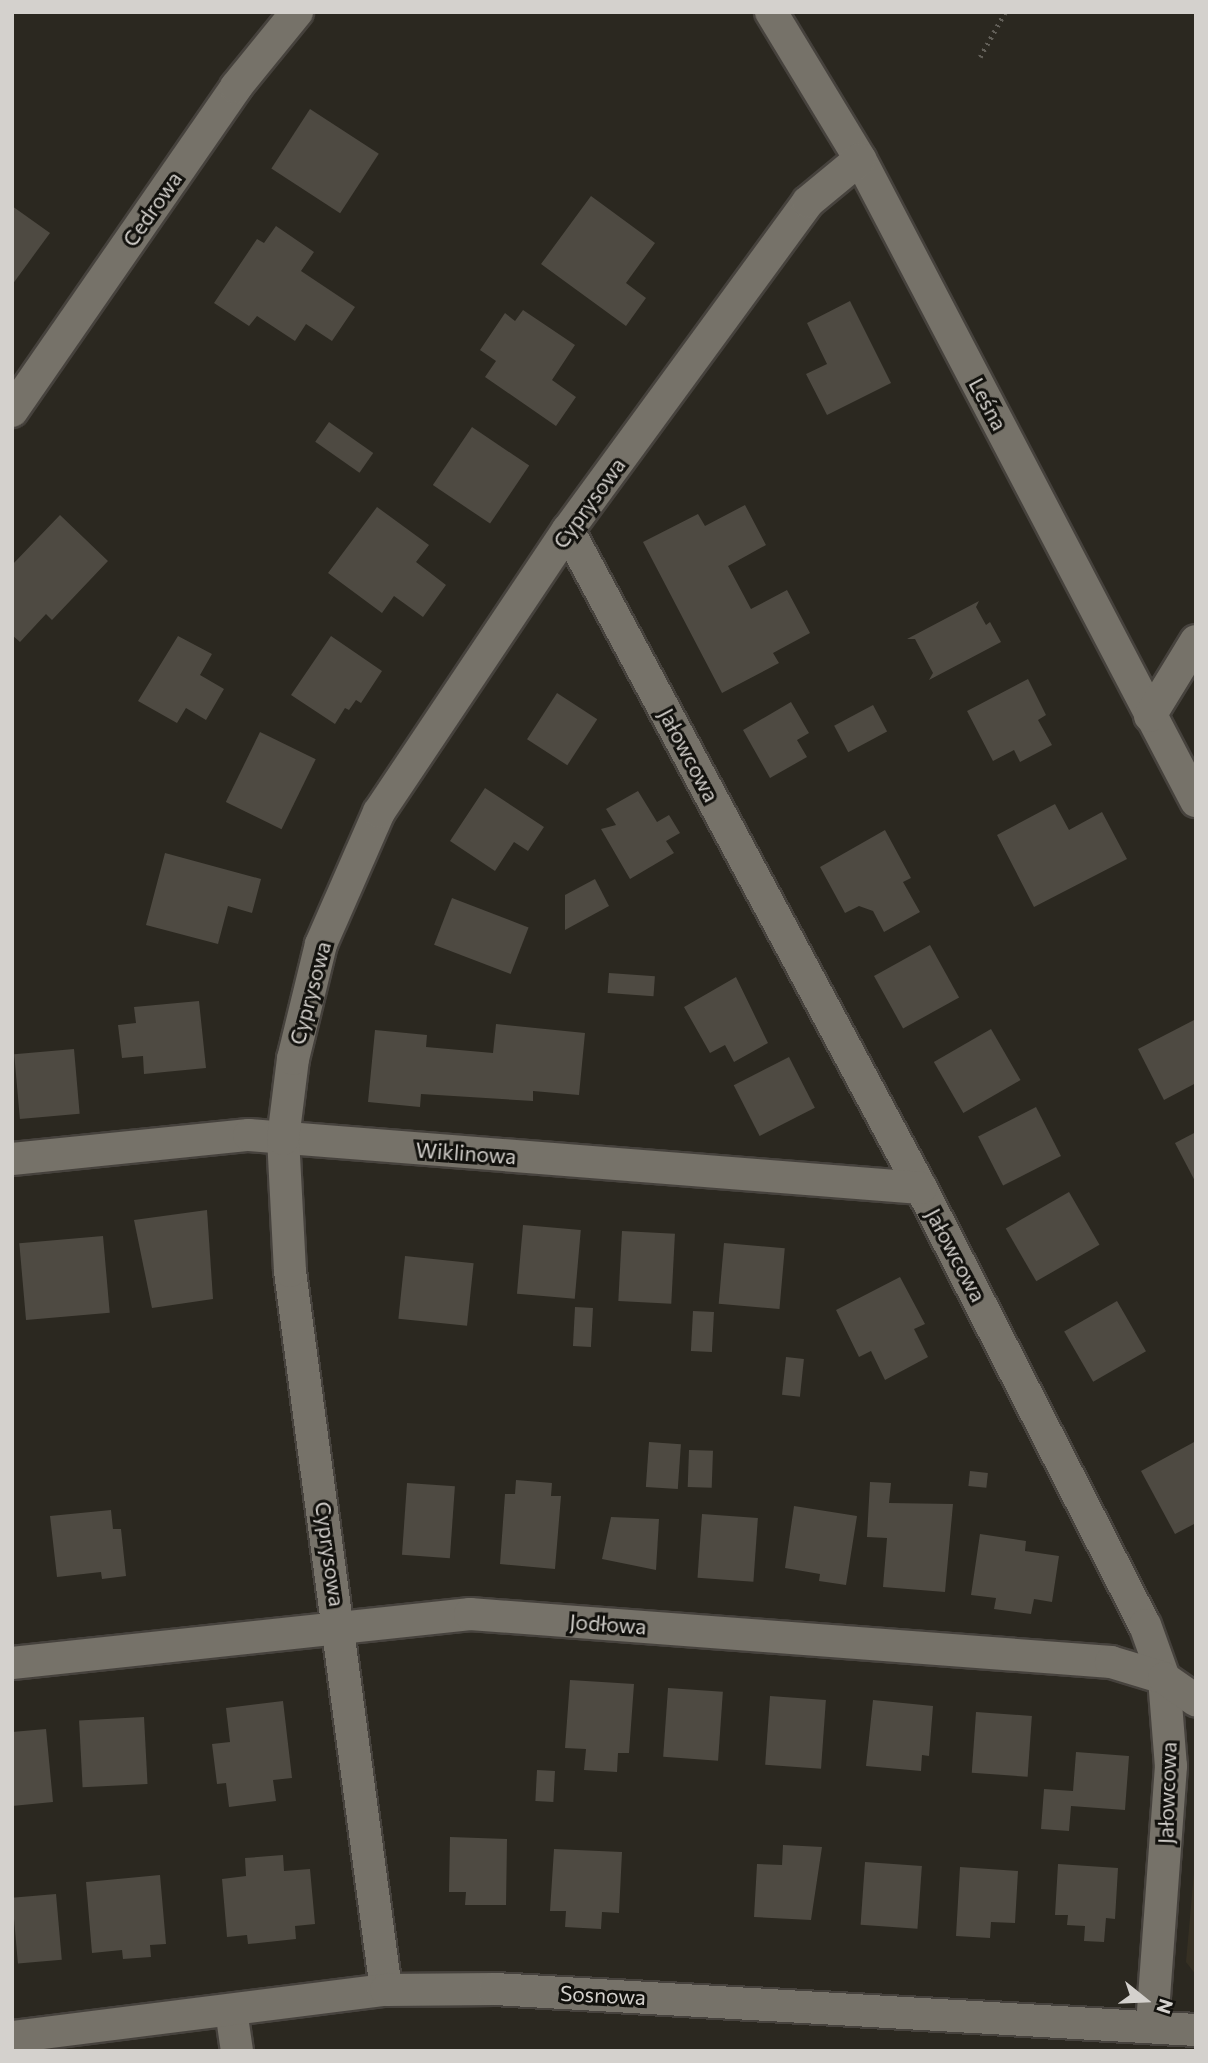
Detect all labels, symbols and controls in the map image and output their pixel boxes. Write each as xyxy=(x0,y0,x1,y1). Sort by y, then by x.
street label: Cedrowa xyxy=(117,167,187,251)
street label: Leśna xyxy=(964,374,1012,434)
street label: Cyprysowa xyxy=(548,453,630,553)
street label: Jałowcowa xyxy=(654,704,724,806)
street label: Cyprysowa xyxy=(284,939,336,1047)
street label: Wiklinowa xyxy=(415,1137,517,1169)
street label: Jałowcowa xyxy=(921,1204,991,1306)
street label: Cyprysowa xyxy=(310,1500,350,1608)
street label: Jodłowa xyxy=(569,1609,647,1639)
street label: Jałowcowa xyxy=(1153,1742,1181,1844)
north arrow xyxy=(1110,1965,1180,2035)
street label: Sosnowa xyxy=(559,1980,647,2010)
text: N xyxy=(1152,1996,1179,2017)

